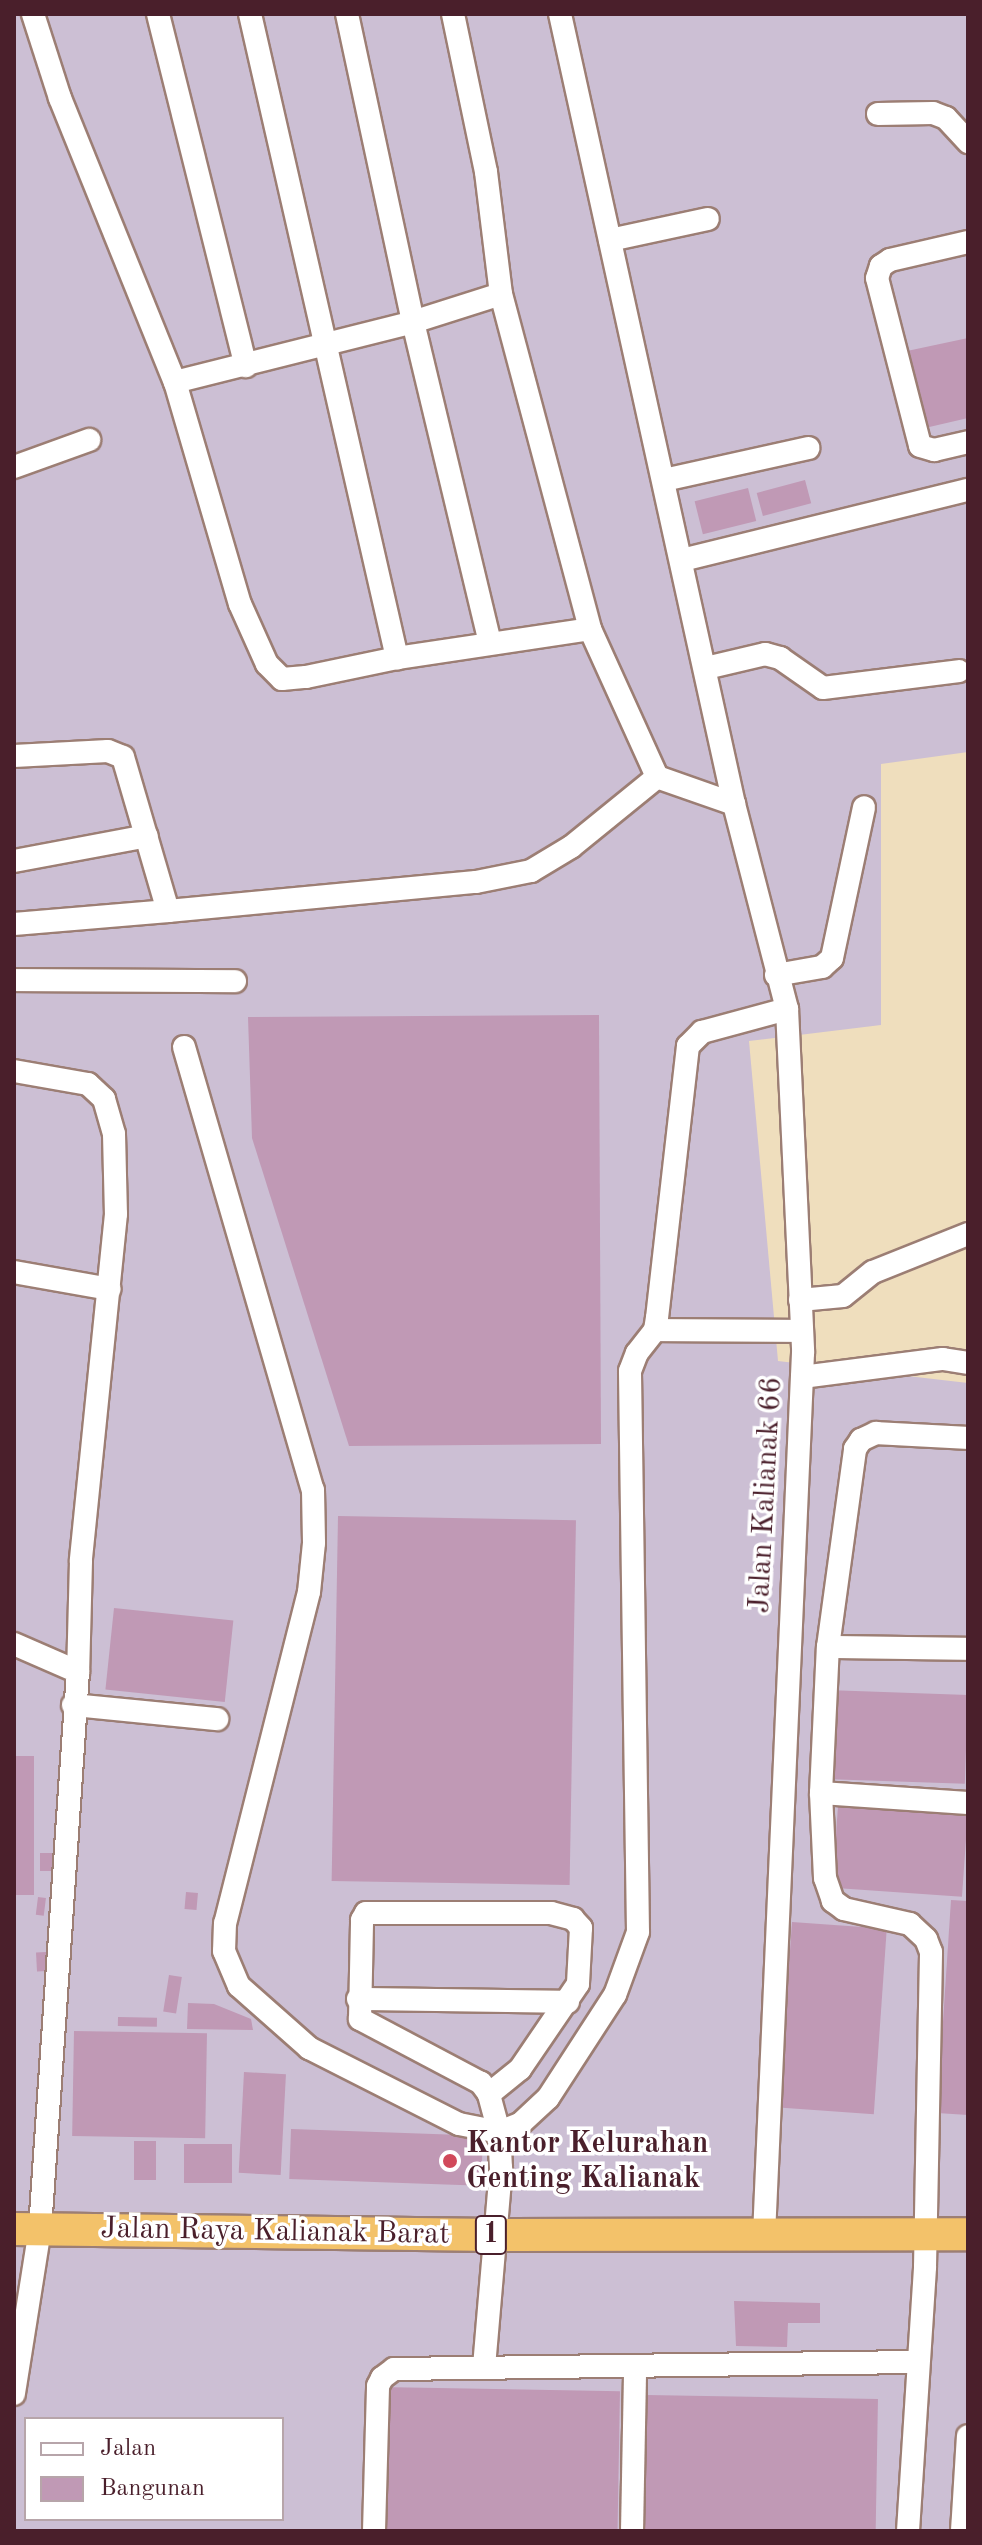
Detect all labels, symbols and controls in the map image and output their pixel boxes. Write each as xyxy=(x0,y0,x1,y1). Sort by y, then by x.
street label: Jalan Kalianak 66 xyxy=(742,1376,790,1614)
place label: Kantor Kelurahan Genting Kalianak xyxy=(466,2126,708,2196)
marker: Kantor Kelurahan Genting Kalianak xyxy=(441,2152,459,2170)
street label: Jalan Raya Kalianak Barat xyxy=(100,2211,450,2253)
road number: 1 xyxy=(473,2211,509,2259)
legend xyxy=(24,2417,284,2521)
text: Jalan xyxy=(100,2437,156,2461)
text: Bangunan xyxy=(100,2477,205,2501)

